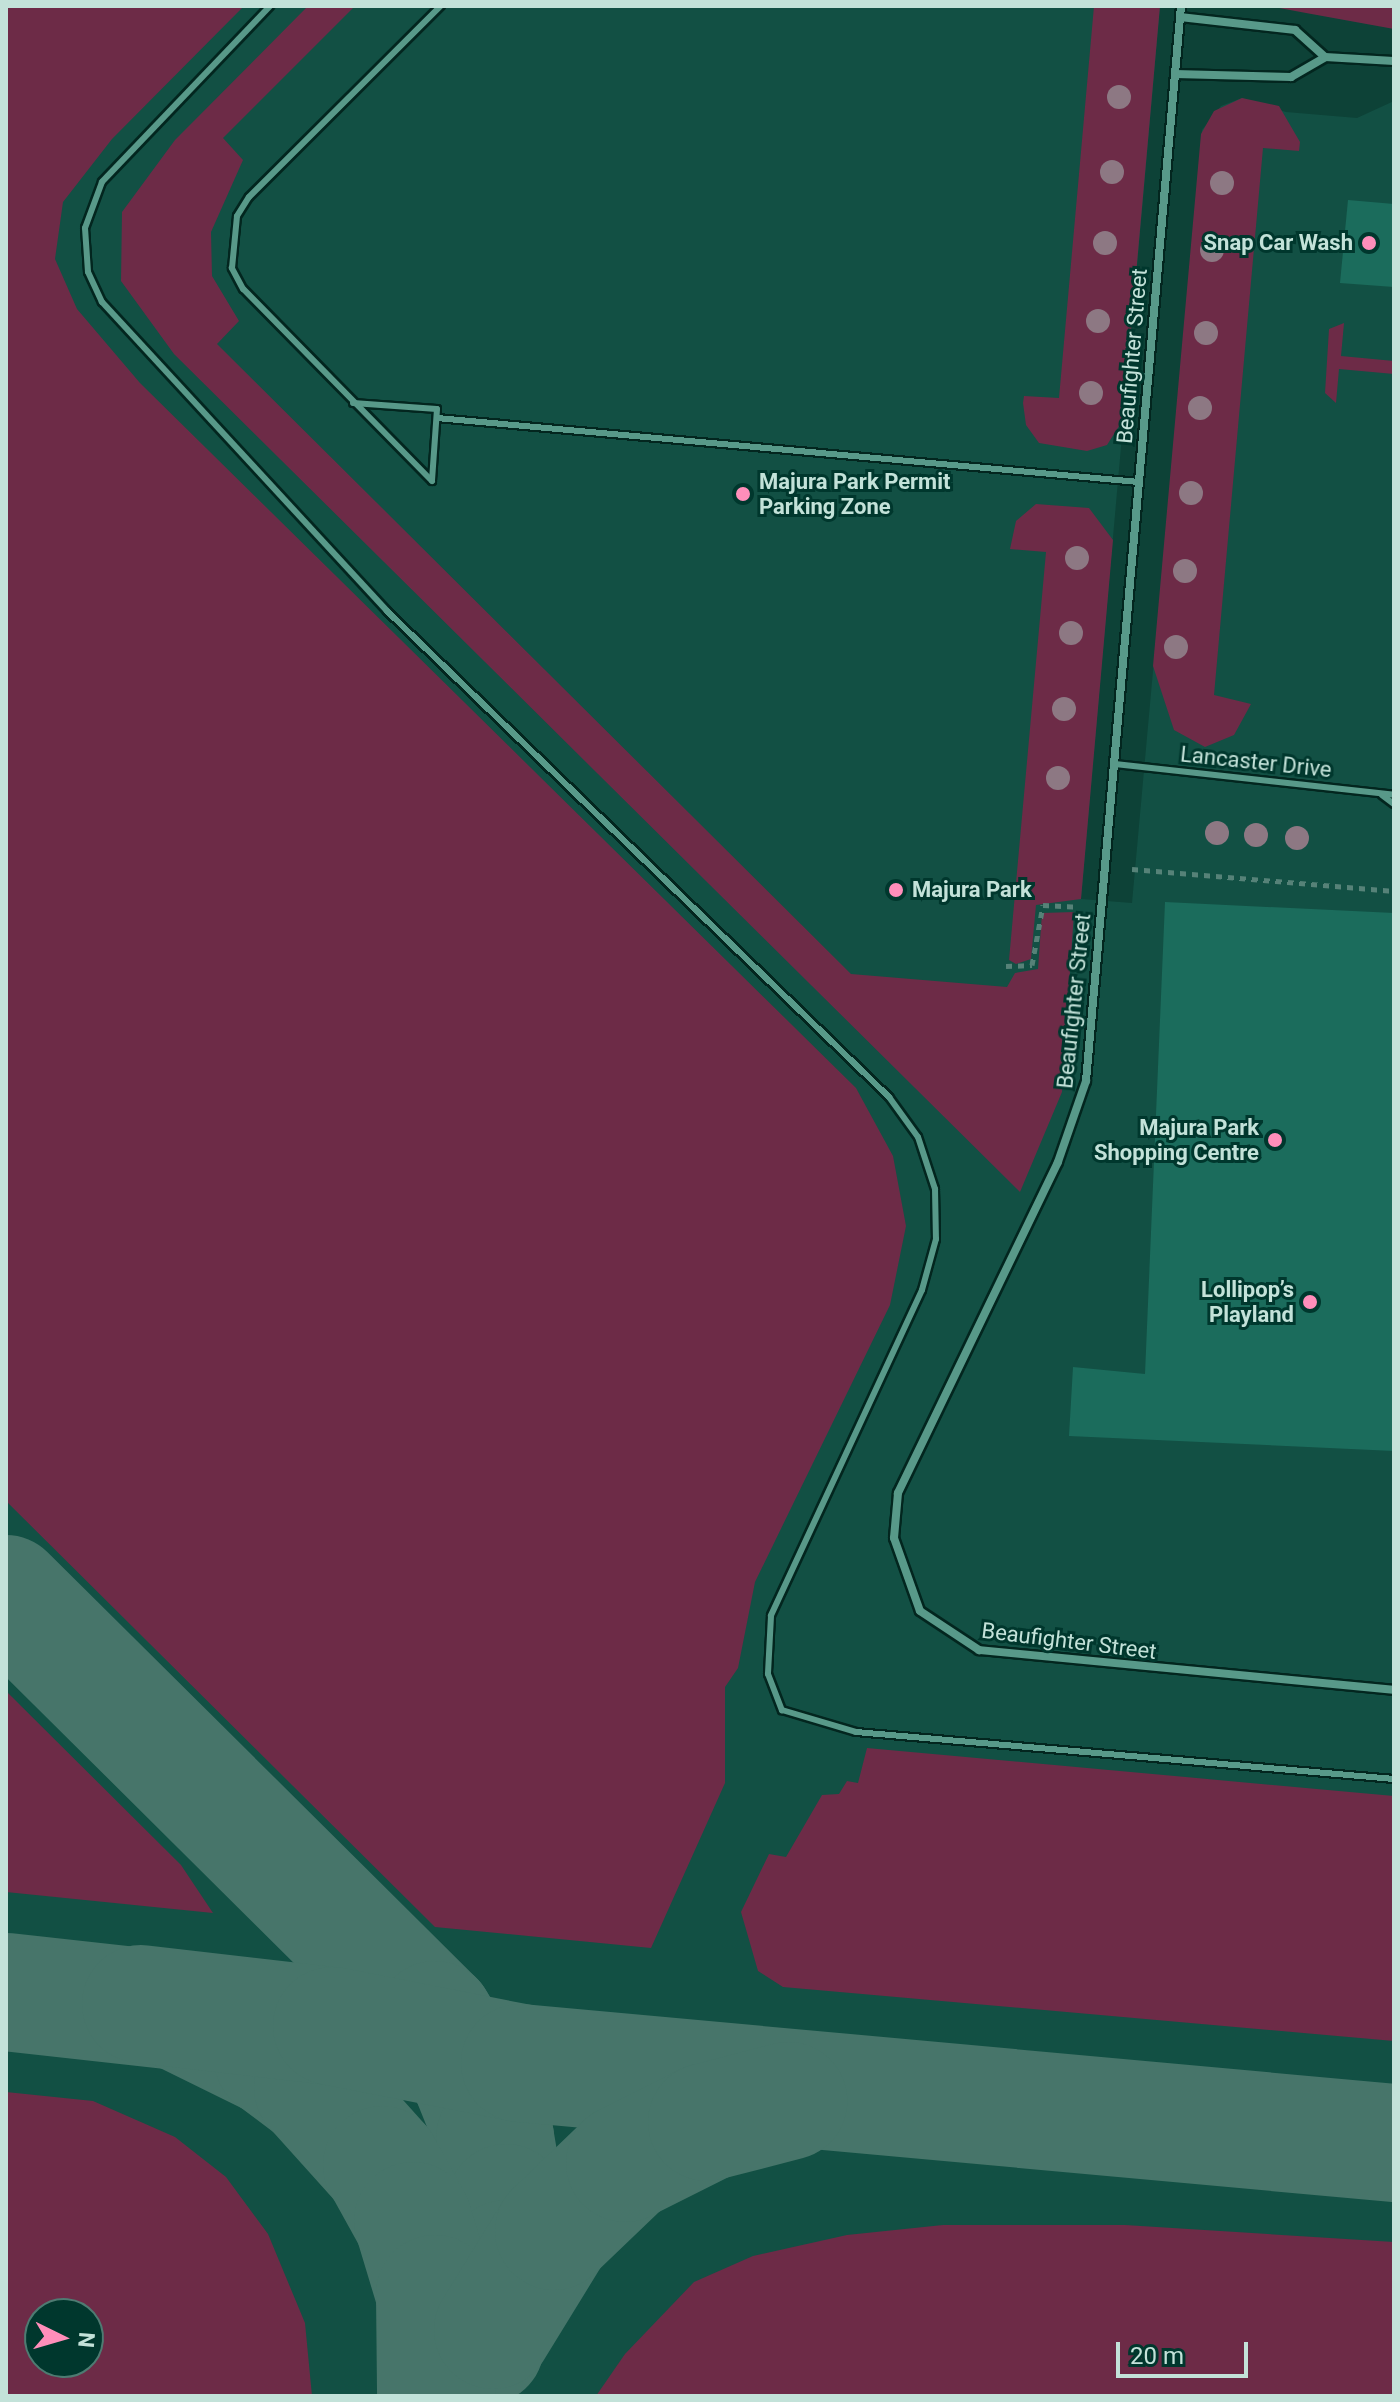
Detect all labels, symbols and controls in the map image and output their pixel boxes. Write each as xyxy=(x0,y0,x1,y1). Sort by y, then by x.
place label: Snap Car Wash xyxy=(1204,230,1353,256)
marker: Snap Car Wash xyxy=(1360,234,1378,252)
street label: Beaufighter Street xyxy=(1111,267,1153,445)
place label: Majura Park Permit Parking Zone xyxy=(759,468,950,520)
marker: Majura Park Permit Parking Zone xyxy=(734,485,752,503)
street label: Lancaster Drive xyxy=(1179,741,1333,783)
place label: Majura Park xyxy=(912,877,1032,903)
marker: Majura Park xyxy=(887,881,905,899)
street label: Beaufighter Street xyxy=(1052,912,1096,1090)
place label: Majura Park Shopping Centre xyxy=(1094,1114,1259,1166)
marker: Majura Park Shopping Centre xyxy=(1266,1131,1284,1149)
place label: Lollipop’s Playland xyxy=(1201,1276,1294,1328)
marker: Lollipop’s Playland xyxy=(1301,1293,1319,1311)
street label: Beaufighter Street xyxy=(980,1617,1158,1665)
north arrow xyxy=(24,2298,104,2378)
scale bar xyxy=(1120,2326,1252,2376)
text: N xyxy=(73,2331,100,2349)
text: 20 m xyxy=(1130,2342,1184,2370)

